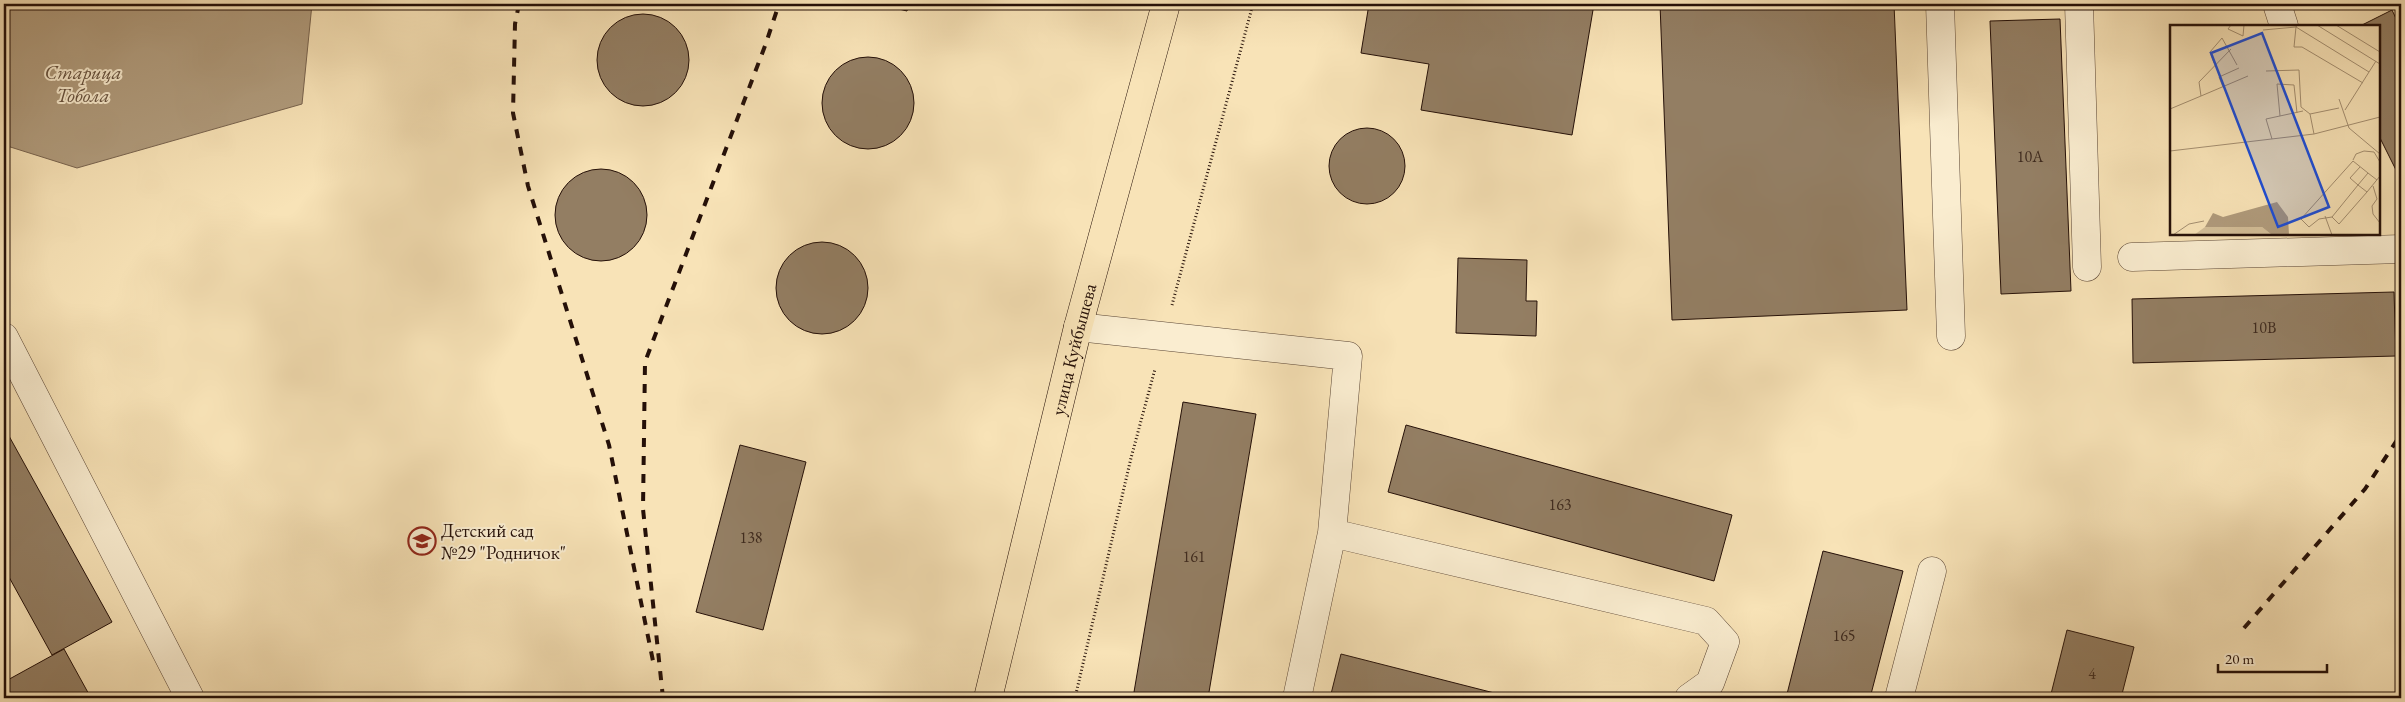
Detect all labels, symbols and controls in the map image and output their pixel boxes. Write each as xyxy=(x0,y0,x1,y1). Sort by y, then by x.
inset map xyxy=(2170,25,2380,235)
water label: Старица Тобола xyxy=(45,59,121,108)
house number: 10А xyxy=(2017,146,2044,167)
street label: улица Куйбышева xyxy=(1045,280,1102,418)
house number: 10В xyxy=(2252,317,2276,338)
house number: 163 xyxy=(1548,494,1572,515)
place label: Детский сад №29 "Родничок" xyxy=(441,518,566,565)
school or university icon: Детский сад №29 "Родничок" xyxy=(407,526,437,556)
house number: 138 xyxy=(739,527,763,548)
house number: 161 xyxy=(1182,546,1206,567)
house number: 165 xyxy=(1832,625,1856,646)
scale bar xyxy=(2218,642,2326,674)
text: 20 m xyxy=(2225,649,2254,668)
house number: 4 xyxy=(2088,663,2096,684)

